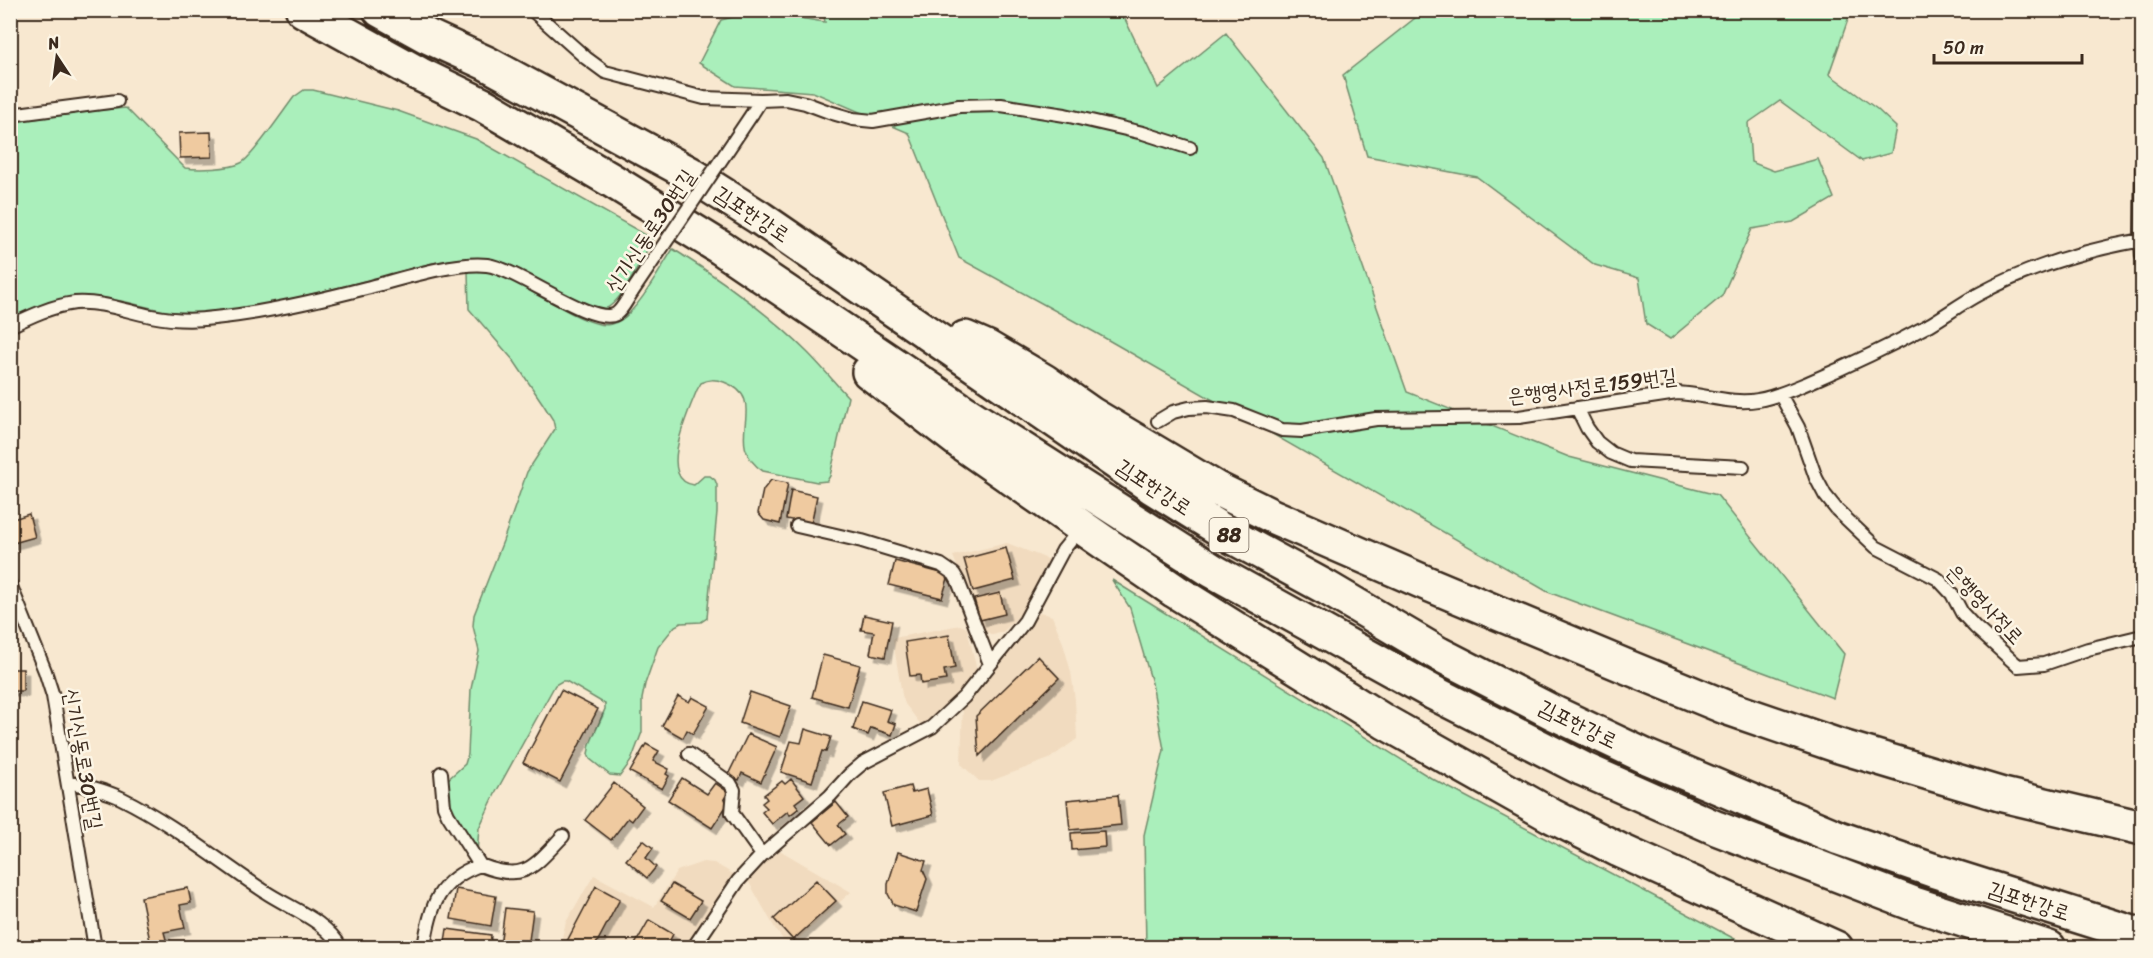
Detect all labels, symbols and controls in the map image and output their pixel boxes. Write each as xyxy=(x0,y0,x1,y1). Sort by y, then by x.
north arrow xyxy=(27,27,87,87)
text: N xyxy=(44,27,63,58)
scale bar xyxy=(1934,27,2082,65)
text: 50 m xyxy=(1943,32,1984,64)
street label: 신기신동로30번길 xyxy=(594,161,706,301)
street label: 김포한강로 xyxy=(706,175,798,253)
street label: 은행영사정로159번길 xyxy=(1505,357,1679,415)
street label: 김포한강로 xyxy=(1108,448,1200,526)
road number: 88 xyxy=(1210,518,1248,552)
street label: 은행영사정로 xyxy=(1937,554,2033,654)
street label: 신기신동로30번길 xyxy=(52,685,114,833)
street label: 김포한강로 xyxy=(1532,688,1624,760)
street label: 김포한강로 xyxy=(1983,870,2075,932)

